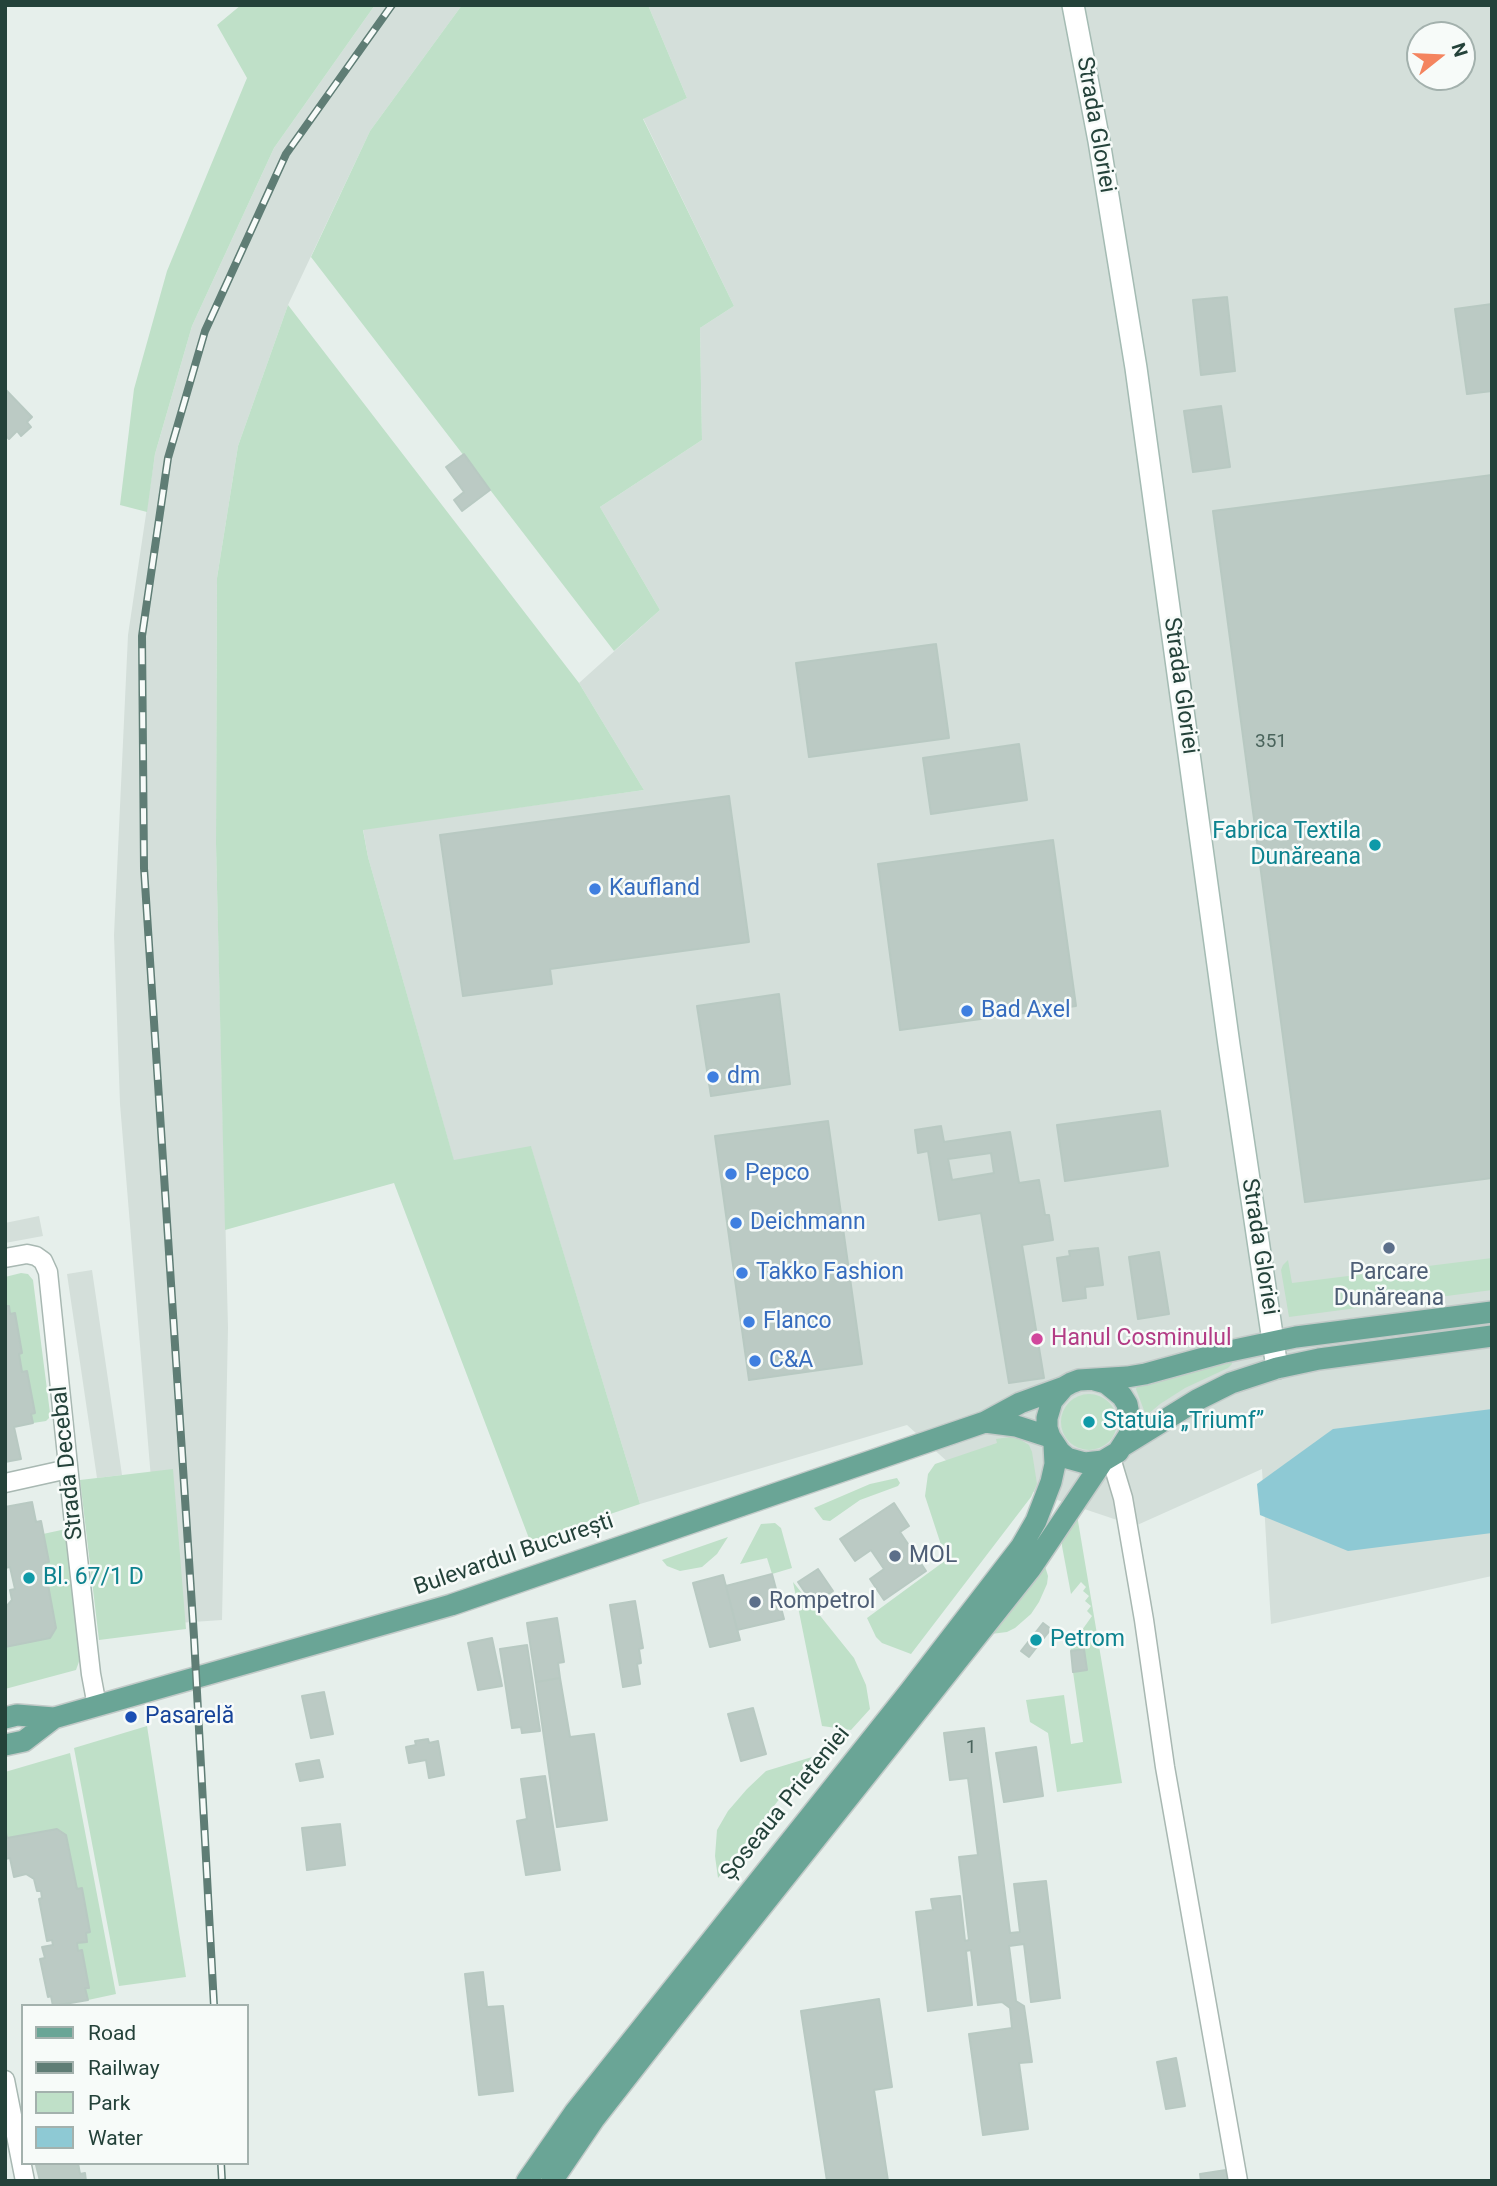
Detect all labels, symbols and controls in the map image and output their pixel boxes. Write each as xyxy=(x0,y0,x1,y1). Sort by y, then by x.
north arrow xyxy=(1406,21,1476,91)
text: N xyxy=(1447,40,1473,60)
street label: Strada Gloriei xyxy=(1069,55,1121,195)
street label: Strada Gloriei xyxy=(1157,616,1203,756)
house number: 351 xyxy=(1255,731,1287,753)
place label: Fabrica Textila Dunăreana xyxy=(1212,818,1361,872)
marker: Fabrica Textila Dunăreana xyxy=(1367,837,1383,853)
place label: Kaufland xyxy=(609,875,700,903)
marker: Kaufland xyxy=(587,881,603,897)
place label: Bad Axel xyxy=(981,997,1070,1025)
marker: Bad Axel xyxy=(959,1003,975,1019)
place label: dm xyxy=(727,1063,760,1091)
marker: dm xyxy=(705,1069,721,1085)
place label: Pepco xyxy=(745,1160,810,1188)
marker: Pepco xyxy=(723,1166,739,1182)
street label: Strada Gloriei xyxy=(1235,1177,1283,1317)
place label: Deichmann xyxy=(750,1209,866,1237)
marker: Deichmann xyxy=(728,1215,744,1231)
marker: Parcare Dunăreana xyxy=(1381,1240,1397,1256)
place label: Takko Fashion xyxy=(756,1259,904,1287)
place label: Parcare Dunăreana xyxy=(1334,1259,1444,1313)
marker: Takko Fashion xyxy=(734,1265,750,1281)
place label: Flanco xyxy=(763,1308,832,1336)
marker: Flanco xyxy=(741,1314,757,1330)
place label: Hanul Cosminulul xyxy=(1051,1325,1232,1353)
marker: Hanul Cosminulul xyxy=(1029,1331,1045,1347)
place label: C&A xyxy=(769,1347,813,1375)
marker: C&A xyxy=(747,1353,763,1369)
street label: Strada Decebal xyxy=(46,1385,90,1541)
place label: Statuia „Triumf” xyxy=(1103,1408,1264,1436)
marker: Statuia „Triumf” xyxy=(1081,1414,1097,1430)
street label: Bulevardul București xyxy=(411,1508,617,1602)
place label: MOL xyxy=(909,1542,957,1570)
marker: MOL xyxy=(887,1548,903,1564)
place label: Bl. 67/1 D xyxy=(43,1564,144,1592)
marker: Bl. 67/1 D xyxy=(21,1570,37,1586)
place label: Rompetrol xyxy=(769,1588,875,1616)
marker: Rompetrol xyxy=(747,1594,763,1610)
place label: Petrom xyxy=(1050,1626,1125,1654)
marker: Petrom xyxy=(1028,1632,1044,1648)
place label: Pasarelă xyxy=(145,1703,234,1731)
marker: Pasarelă xyxy=(123,1709,139,1725)
street label: Șoseaua Prieteniei xyxy=(715,1721,857,1887)
house number: 1 xyxy=(966,1737,976,1759)
legend xyxy=(21,2004,248,2165)
text: Road xyxy=(88,2021,136,2045)
text: Railway xyxy=(88,2056,160,2080)
text: Park xyxy=(88,2091,130,2115)
text: Water xyxy=(88,2126,143,2150)

